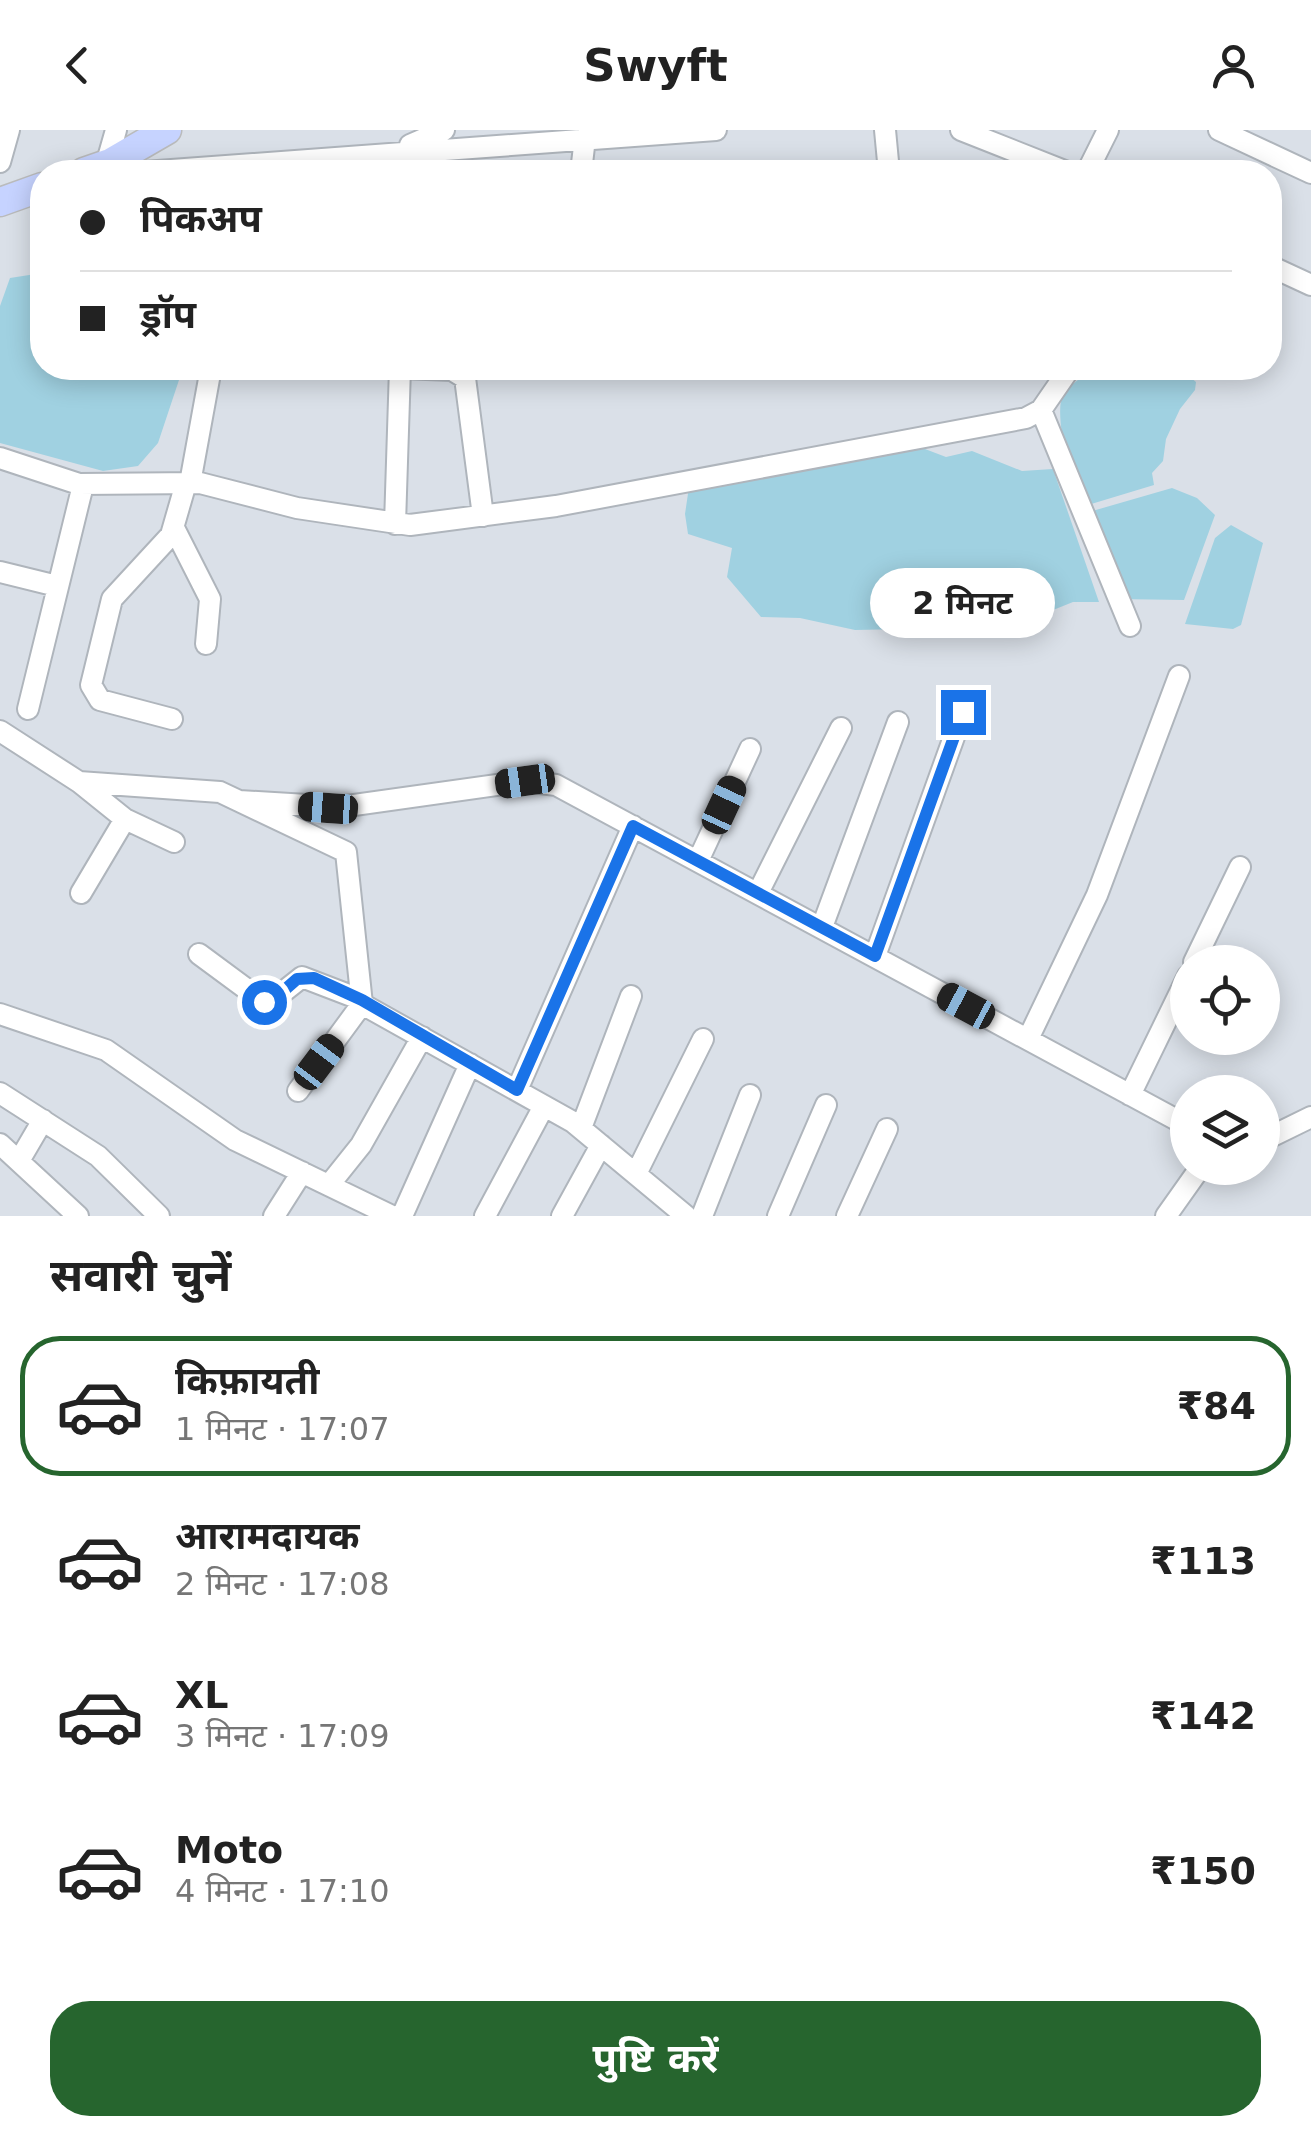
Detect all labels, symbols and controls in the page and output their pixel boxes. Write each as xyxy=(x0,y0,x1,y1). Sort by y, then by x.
icon: back xyxy=(50,38,105,93)
icon: person xyxy=(1206,38,1261,93)
text: Swyft xyxy=(583,39,728,92)
text: पिकअप xyxy=(140,197,262,241)
text: ड्रॉप xyxy=(140,293,196,337)
callout: 2 मिनट xyxy=(870,567,1056,637)
text: 2 मिनट xyxy=(912,584,1013,622)
route end xyxy=(941,690,986,735)
car xyxy=(493,762,557,800)
car xyxy=(698,771,750,839)
car xyxy=(297,791,359,825)
map controls xyxy=(1170,945,1280,1185)
button: locate xyxy=(1170,945,1280,1055)
car xyxy=(932,979,1000,1033)
route start xyxy=(242,980,287,1025)
car xyxy=(289,1029,349,1095)
button: layers xyxy=(1170,1075,1280,1185)
text: सवारी चुनें xyxy=(50,1249,231,1302)
text: किफ़ायती xyxy=(175,1359,319,1403)
icon: car xyxy=(55,1361,145,1451)
text: ₹84 xyxy=(1177,1384,1256,1428)
text: 1 मिनट · 17:07 xyxy=(175,1410,390,1448)
text: आरामदायक xyxy=(175,1514,359,1558)
icon: car xyxy=(55,1516,145,1606)
text: ₹113 xyxy=(1150,1539,1256,1583)
text: 2 मिनट · 17:08 xyxy=(175,1565,390,1603)
icon: car xyxy=(55,1671,145,1761)
text: XL xyxy=(175,1673,229,1717)
text: ₹142 xyxy=(1150,1694,1256,1738)
text: 3 मिनट · 17:09 xyxy=(175,1717,390,1755)
icon: car xyxy=(55,1826,145,1916)
text: Moto xyxy=(175,1828,283,1872)
text: ₹150 xyxy=(1150,1849,1256,1893)
text: 4 मिनट · 17:10 xyxy=(175,1872,390,1910)
button: पुष्टि करें xyxy=(50,2001,1261,2116)

